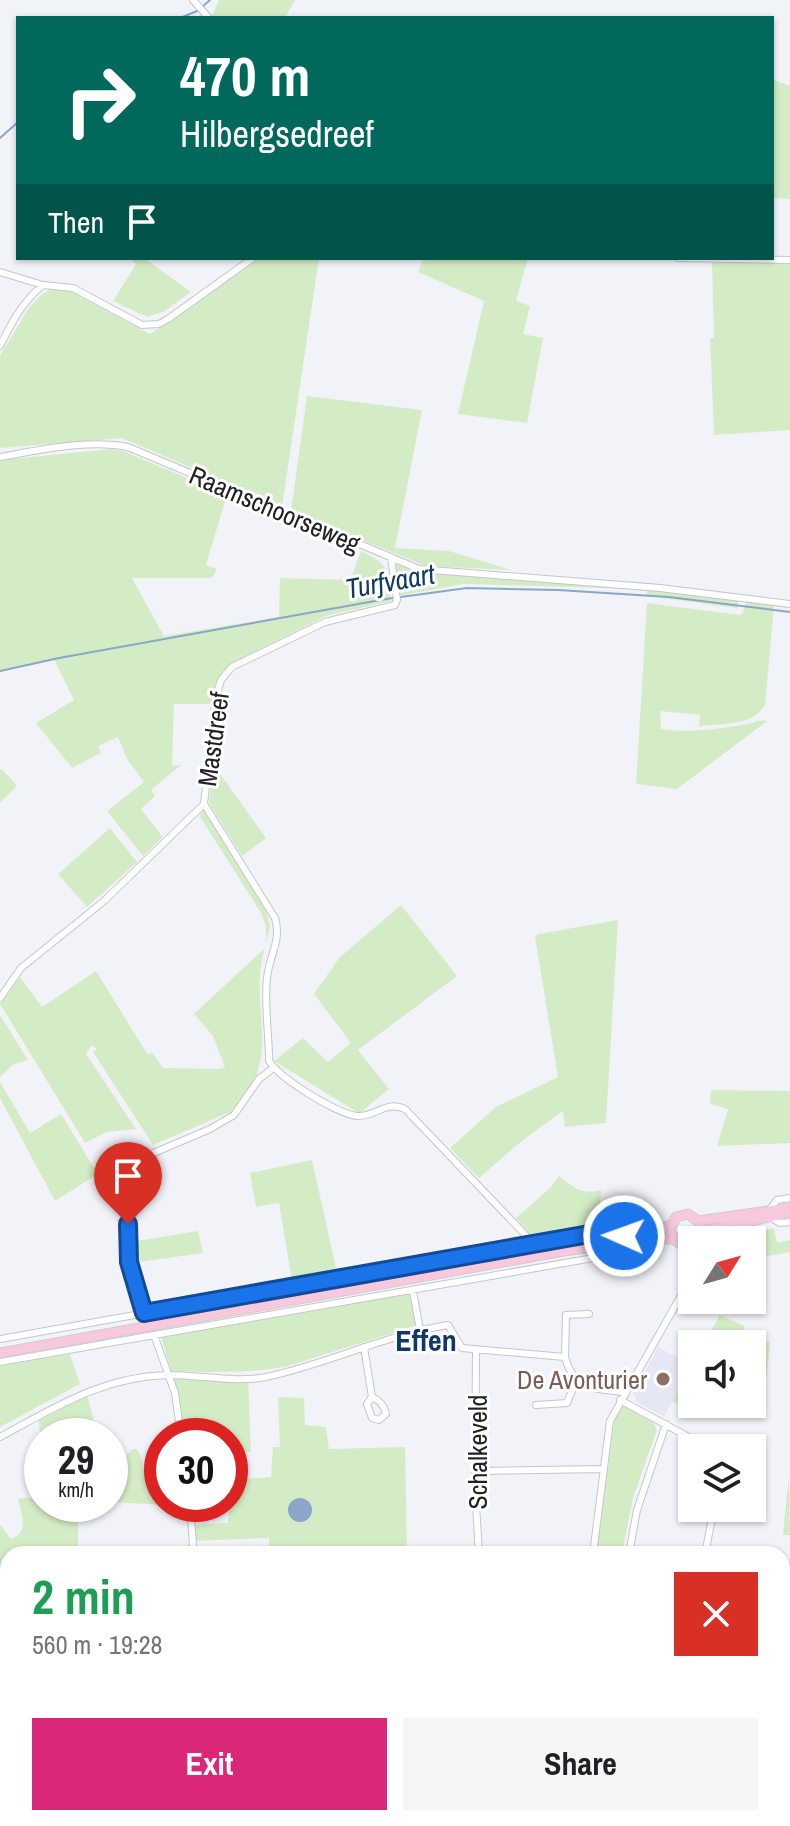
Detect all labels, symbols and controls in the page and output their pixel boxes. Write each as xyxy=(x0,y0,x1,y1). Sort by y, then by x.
text: 470 m xyxy=(180,38,310,113)
icon: right xyxy=(48,48,152,152)
text: Hilbergsedreef xyxy=(180,110,374,158)
icon: arrive xyxy=(120,200,164,244)
text: Then xyxy=(48,202,104,242)
street label: Raamschoorseweg xyxy=(184,457,366,561)
water label: Turfvaart xyxy=(342,554,438,608)
street label: Mastdreef xyxy=(189,690,237,788)
pin xyxy=(94,1142,162,1224)
icon: arrive xyxy=(106,1154,150,1198)
position arrow xyxy=(582,1194,666,1278)
north arrow xyxy=(678,1226,766,1314)
map controls xyxy=(678,1226,766,1522)
district label: Effen xyxy=(395,1320,457,1360)
button: sound xyxy=(678,1330,766,1418)
place label: De Avonturier xyxy=(517,1362,647,1397)
marker: De Avonturier xyxy=(654,1370,672,1388)
street label: Schalkeveld xyxy=(460,1395,495,1509)
speed limit sign: 30 xyxy=(144,1418,248,1522)
text: 29 xyxy=(58,1433,94,1486)
button: layers xyxy=(678,1434,766,1522)
text: km/h xyxy=(58,1476,94,1503)
text: 2 min xyxy=(32,1564,135,1629)
button: close xyxy=(674,1572,758,1656)
text: 560 m · 19:28 xyxy=(32,1627,162,1662)
button: Exit xyxy=(32,1718,387,1810)
button: Share xyxy=(403,1718,758,1810)

